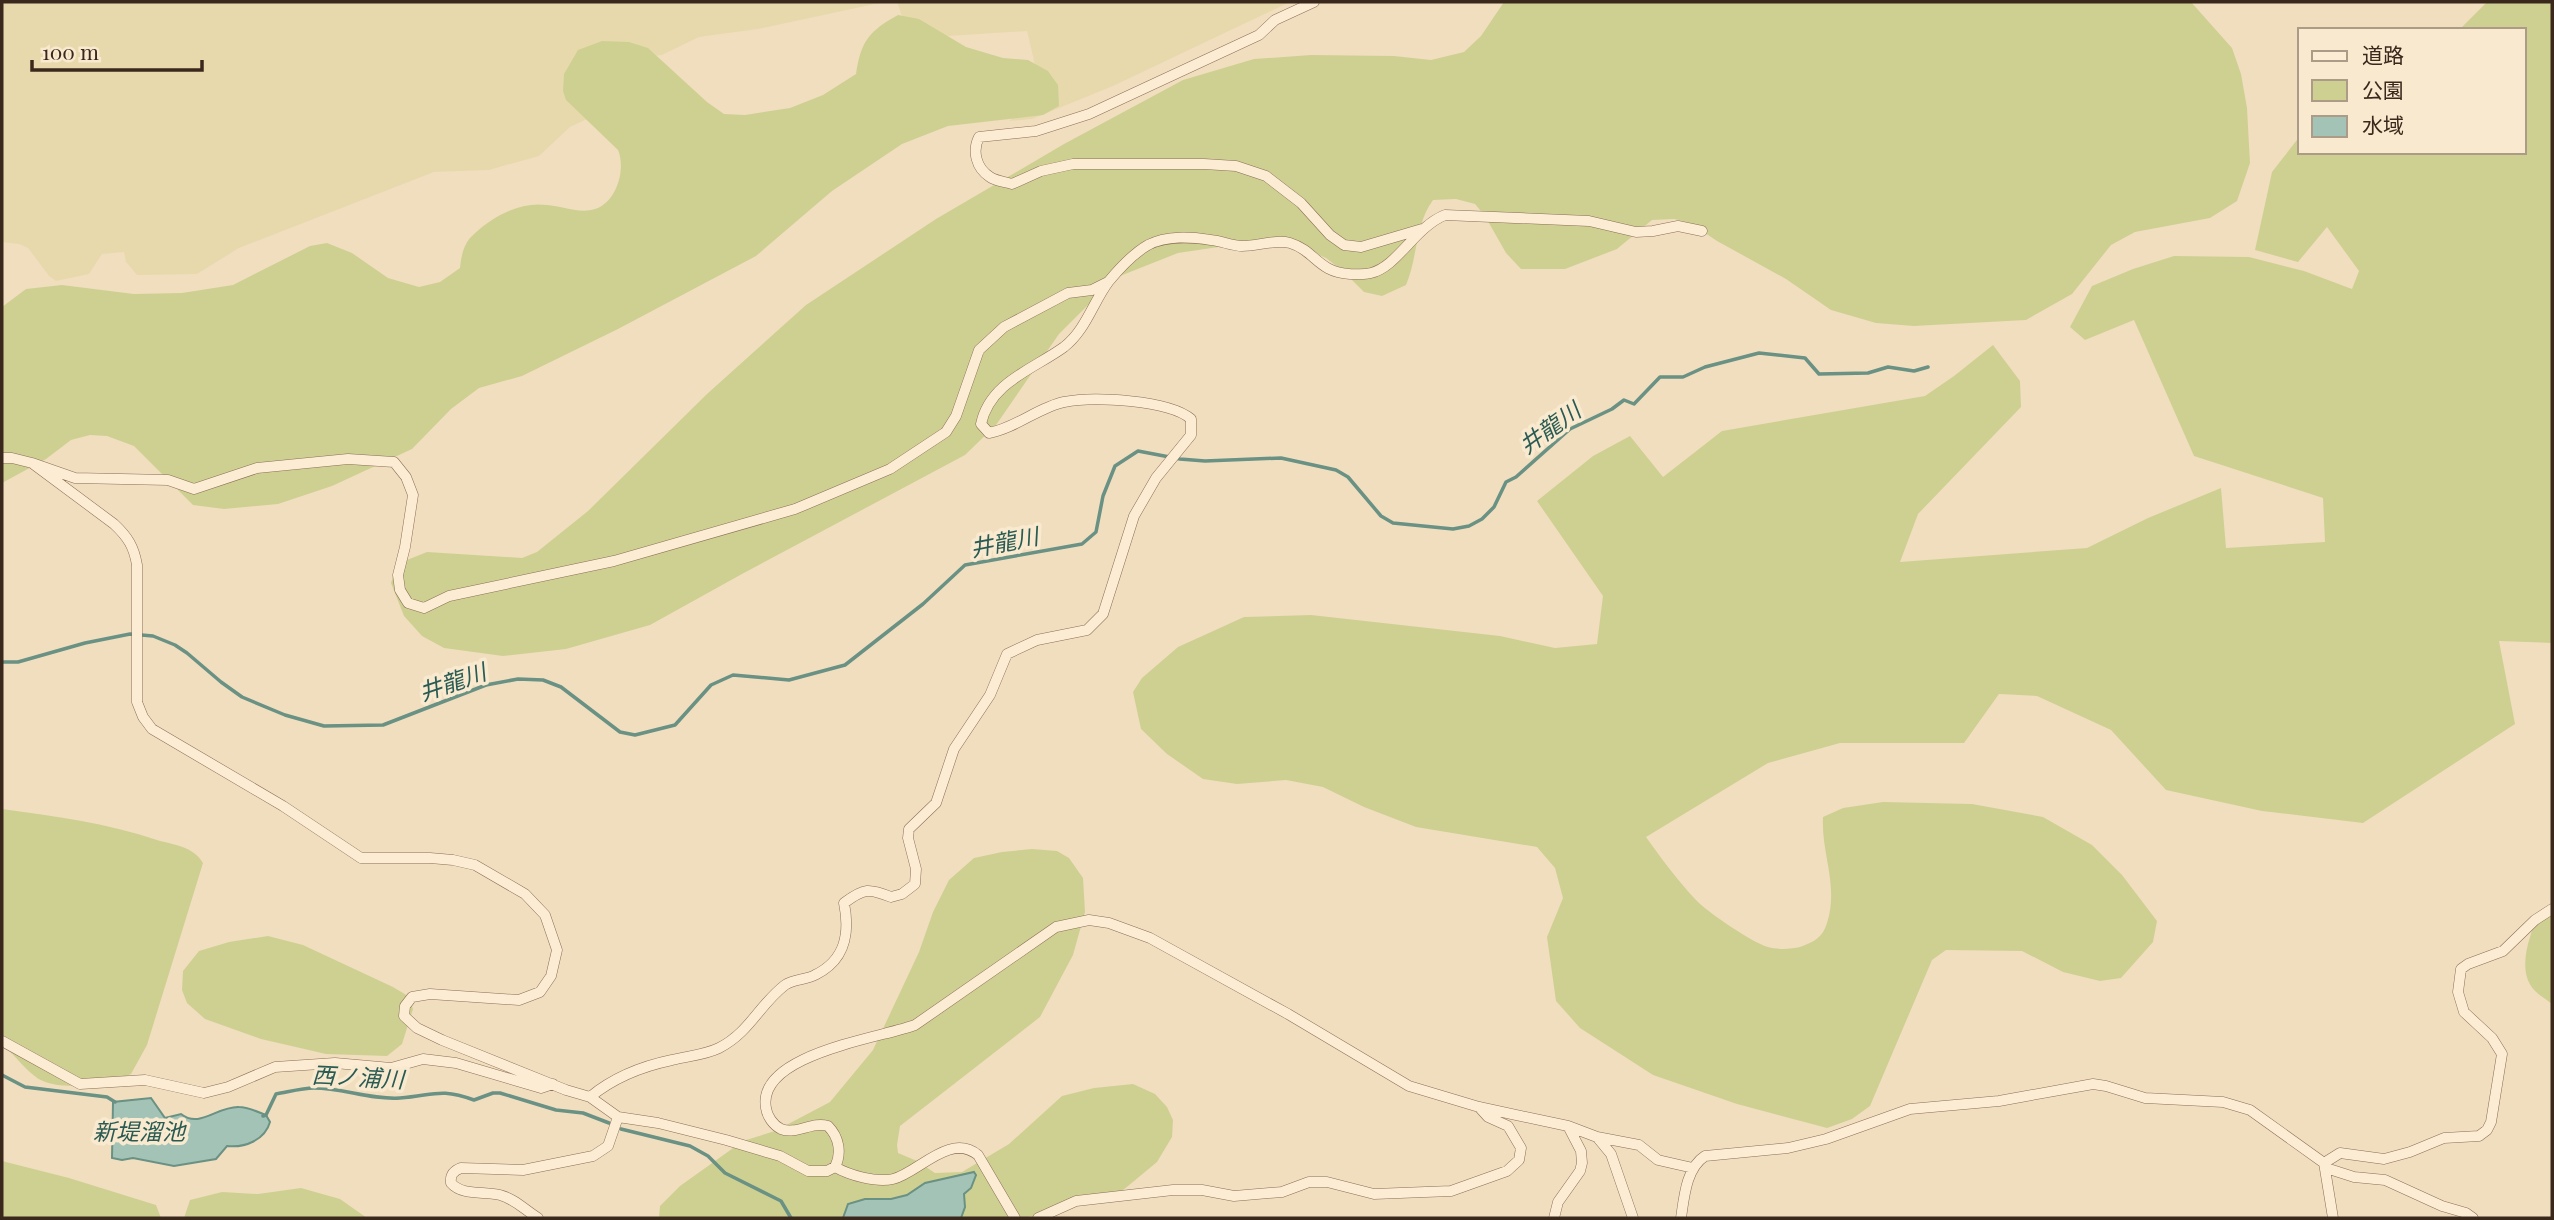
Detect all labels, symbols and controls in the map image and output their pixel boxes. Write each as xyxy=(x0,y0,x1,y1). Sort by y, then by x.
scale bar xyxy=(32,28,201,72)
legend xyxy=(2298,28,2526,154)
text: 100 m xyxy=(42,37,99,65)
text: 道路 xyxy=(2362,40,2404,68)
text: 公園 xyxy=(2362,75,2404,103)
text: 水域 xyxy=(2362,110,2404,138)
water label: 井龍川 xyxy=(1512,392,1588,460)
water label: 井龍川 xyxy=(967,519,1044,563)
water label: 井龍川 xyxy=(414,654,493,707)
water label: 西ノ浦川 xyxy=(311,1058,408,1094)
water label: 新堤溜池 xyxy=(93,1115,187,1146)

